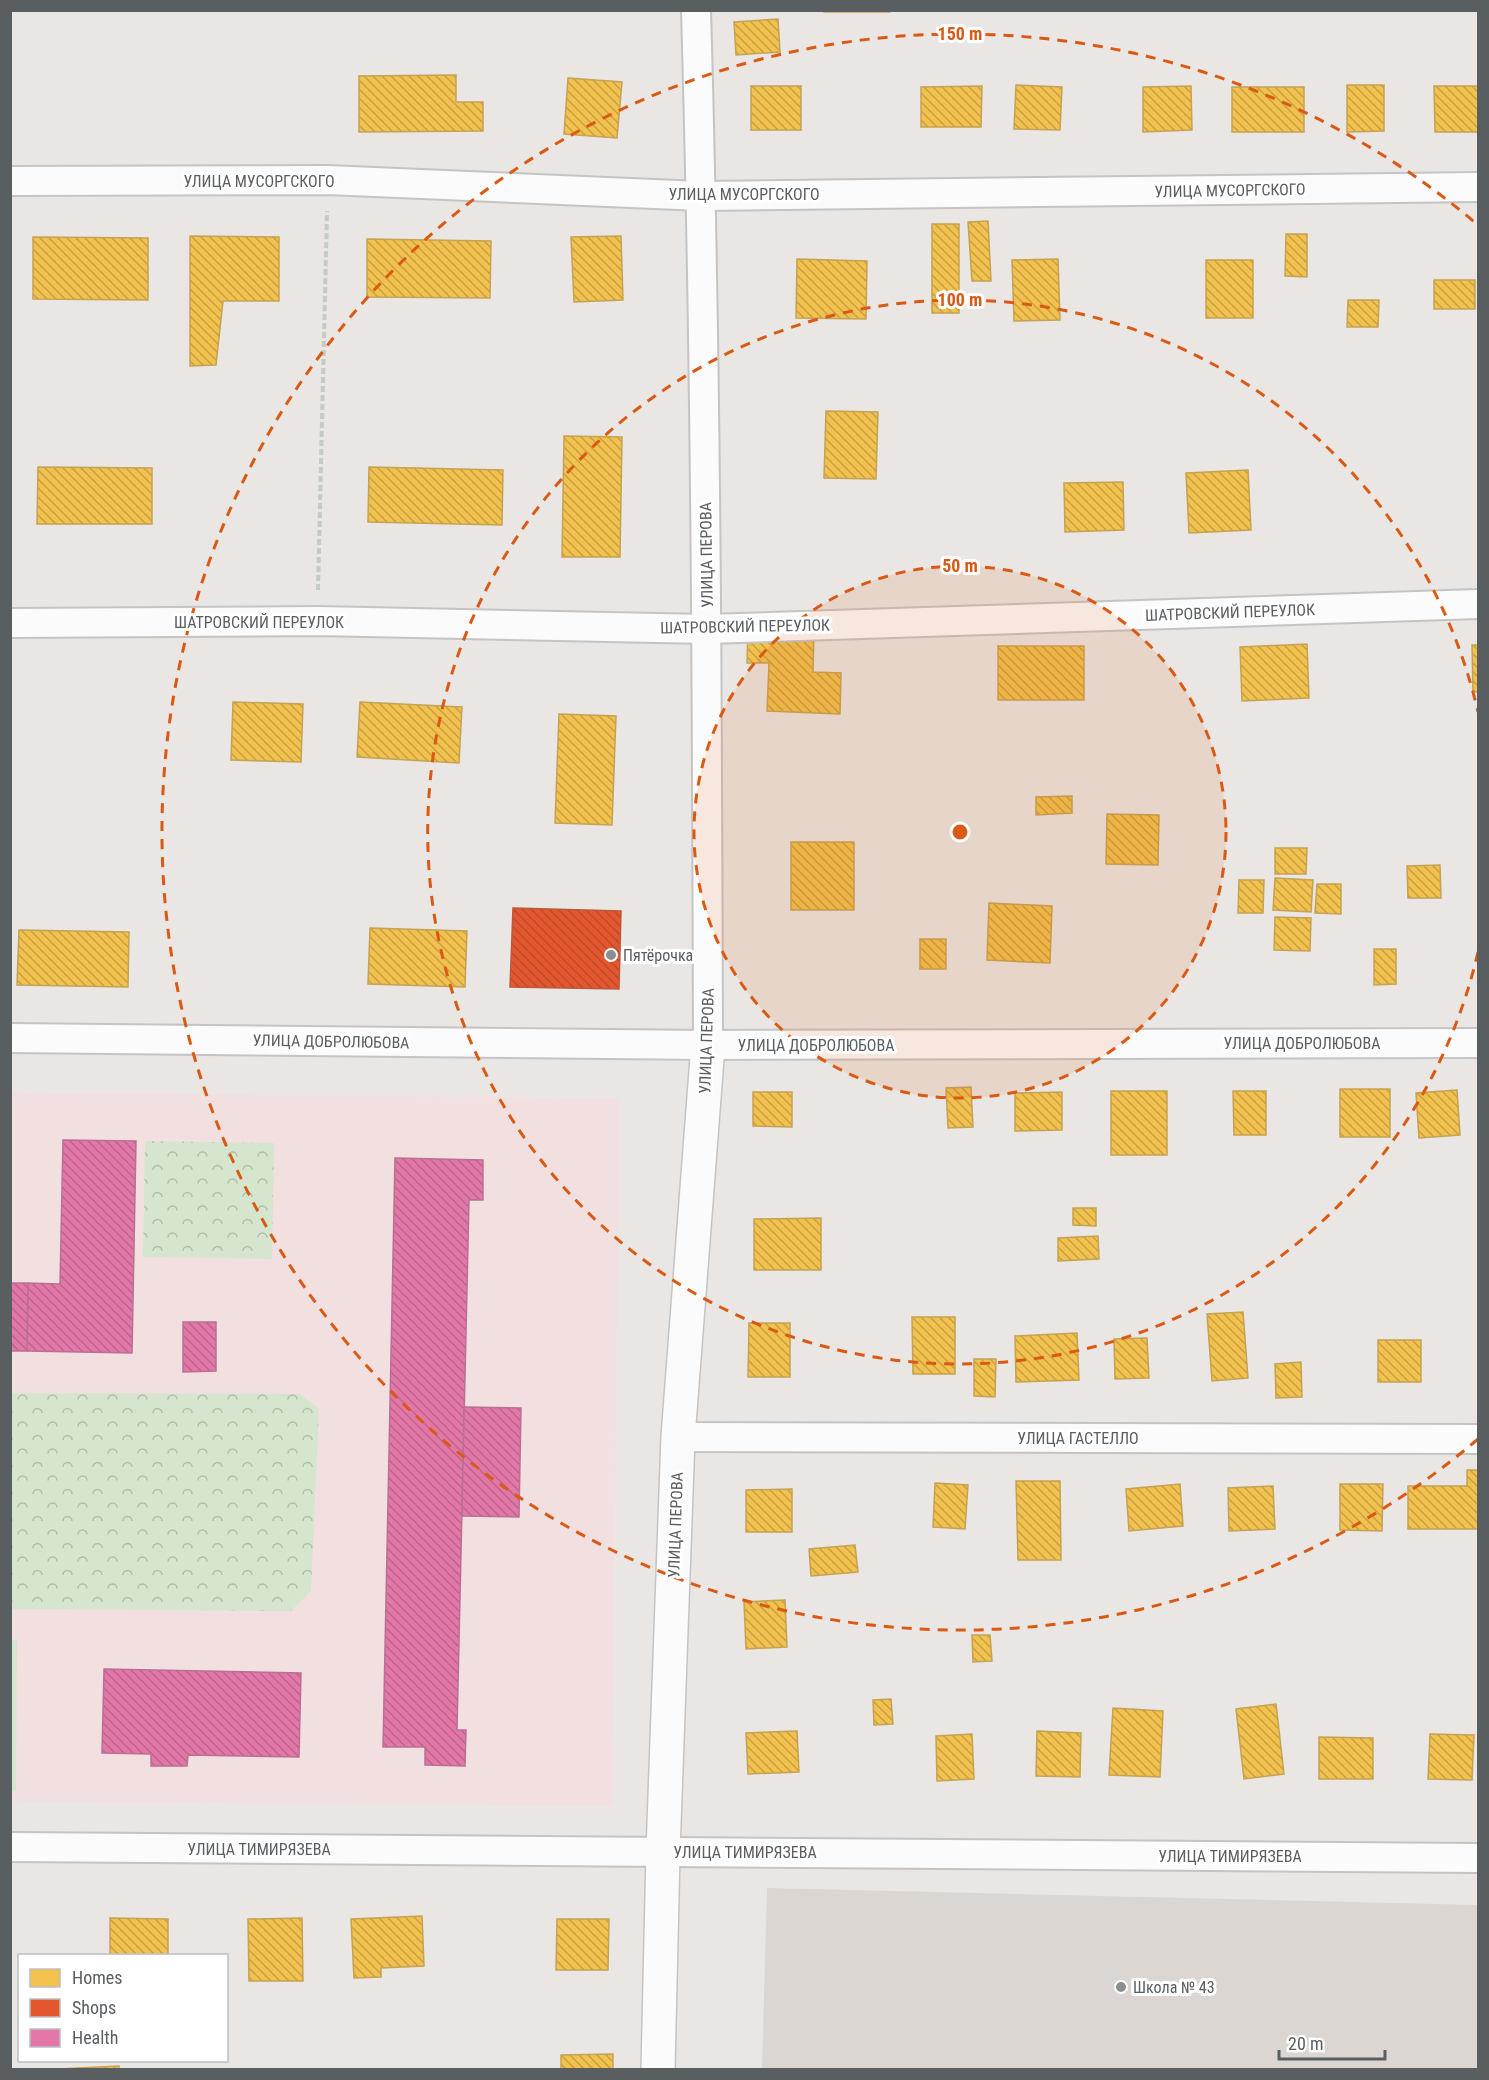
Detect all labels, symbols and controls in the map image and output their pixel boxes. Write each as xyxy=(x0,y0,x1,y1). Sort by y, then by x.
text: 150 m xyxy=(938,23,982,44)
street label: УЛИЦА МУСОРГСКОГО xyxy=(183,172,335,191)
street label: УЛИЦА МУСОРГСКОГО xyxy=(1154,180,1306,201)
street label: УЛИЦА МУСОРГСКОГО xyxy=(668,185,820,204)
text: 100 m xyxy=(938,289,982,310)
street label: УЛИЦА ПЕРОВА xyxy=(696,502,717,608)
text: 50 m xyxy=(942,555,978,576)
street label: ШАТРОВСКИЙ ПЕРЕУЛОК xyxy=(1145,600,1315,625)
street label: ШАТРОВСКИЙ ПЕРЕУЛОК xyxy=(174,613,344,632)
street label: ШАТРОВСКИЙ ПЕРЕУЛОК xyxy=(660,616,830,637)
centre of rings xyxy=(950,822,970,842)
place label: Пятёрочка xyxy=(623,946,693,965)
marker: Пятёрочка xyxy=(604,948,618,962)
street label: УЛИЦА ПЕРОВА xyxy=(695,988,718,1094)
street label: УЛИЦА ДОБРОЛЮБОВА xyxy=(252,1031,410,1052)
street label: УЛИЦА ДОБРОЛЮБОВА xyxy=(1224,1034,1380,1053)
street label: УЛИЦА ДОБРОЛЮБОВА xyxy=(738,1036,894,1055)
street label: УЛИЦА ГАСТЕЛЛО xyxy=(1017,1429,1139,1448)
street label: УЛИЦА ПЕРОВА xyxy=(664,1472,687,1578)
street label: УЛИЦА ТИМИРЯЗЕВА xyxy=(187,1840,331,1859)
street label: УЛИЦА ТИМИРЯЗЕВА xyxy=(673,1843,817,1862)
street label: УЛИЦА ТИМИРЯЗЕВА xyxy=(1158,1847,1302,1866)
legend xyxy=(18,1954,228,2062)
text: Homes xyxy=(72,1967,122,1988)
place label: Школа № 43 xyxy=(1133,1978,1215,1997)
marker: Школа № 43 xyxy=(1114,1980,1128,1994)
text: Shops xyxy=(72,1997,116,2018)
scale bar xyxy=(1279,2023,1386,2061)
text: Health xyxy=(72,2027,118,2048)
text: 20 m xyxy=(1288,2033,1323,2054)

